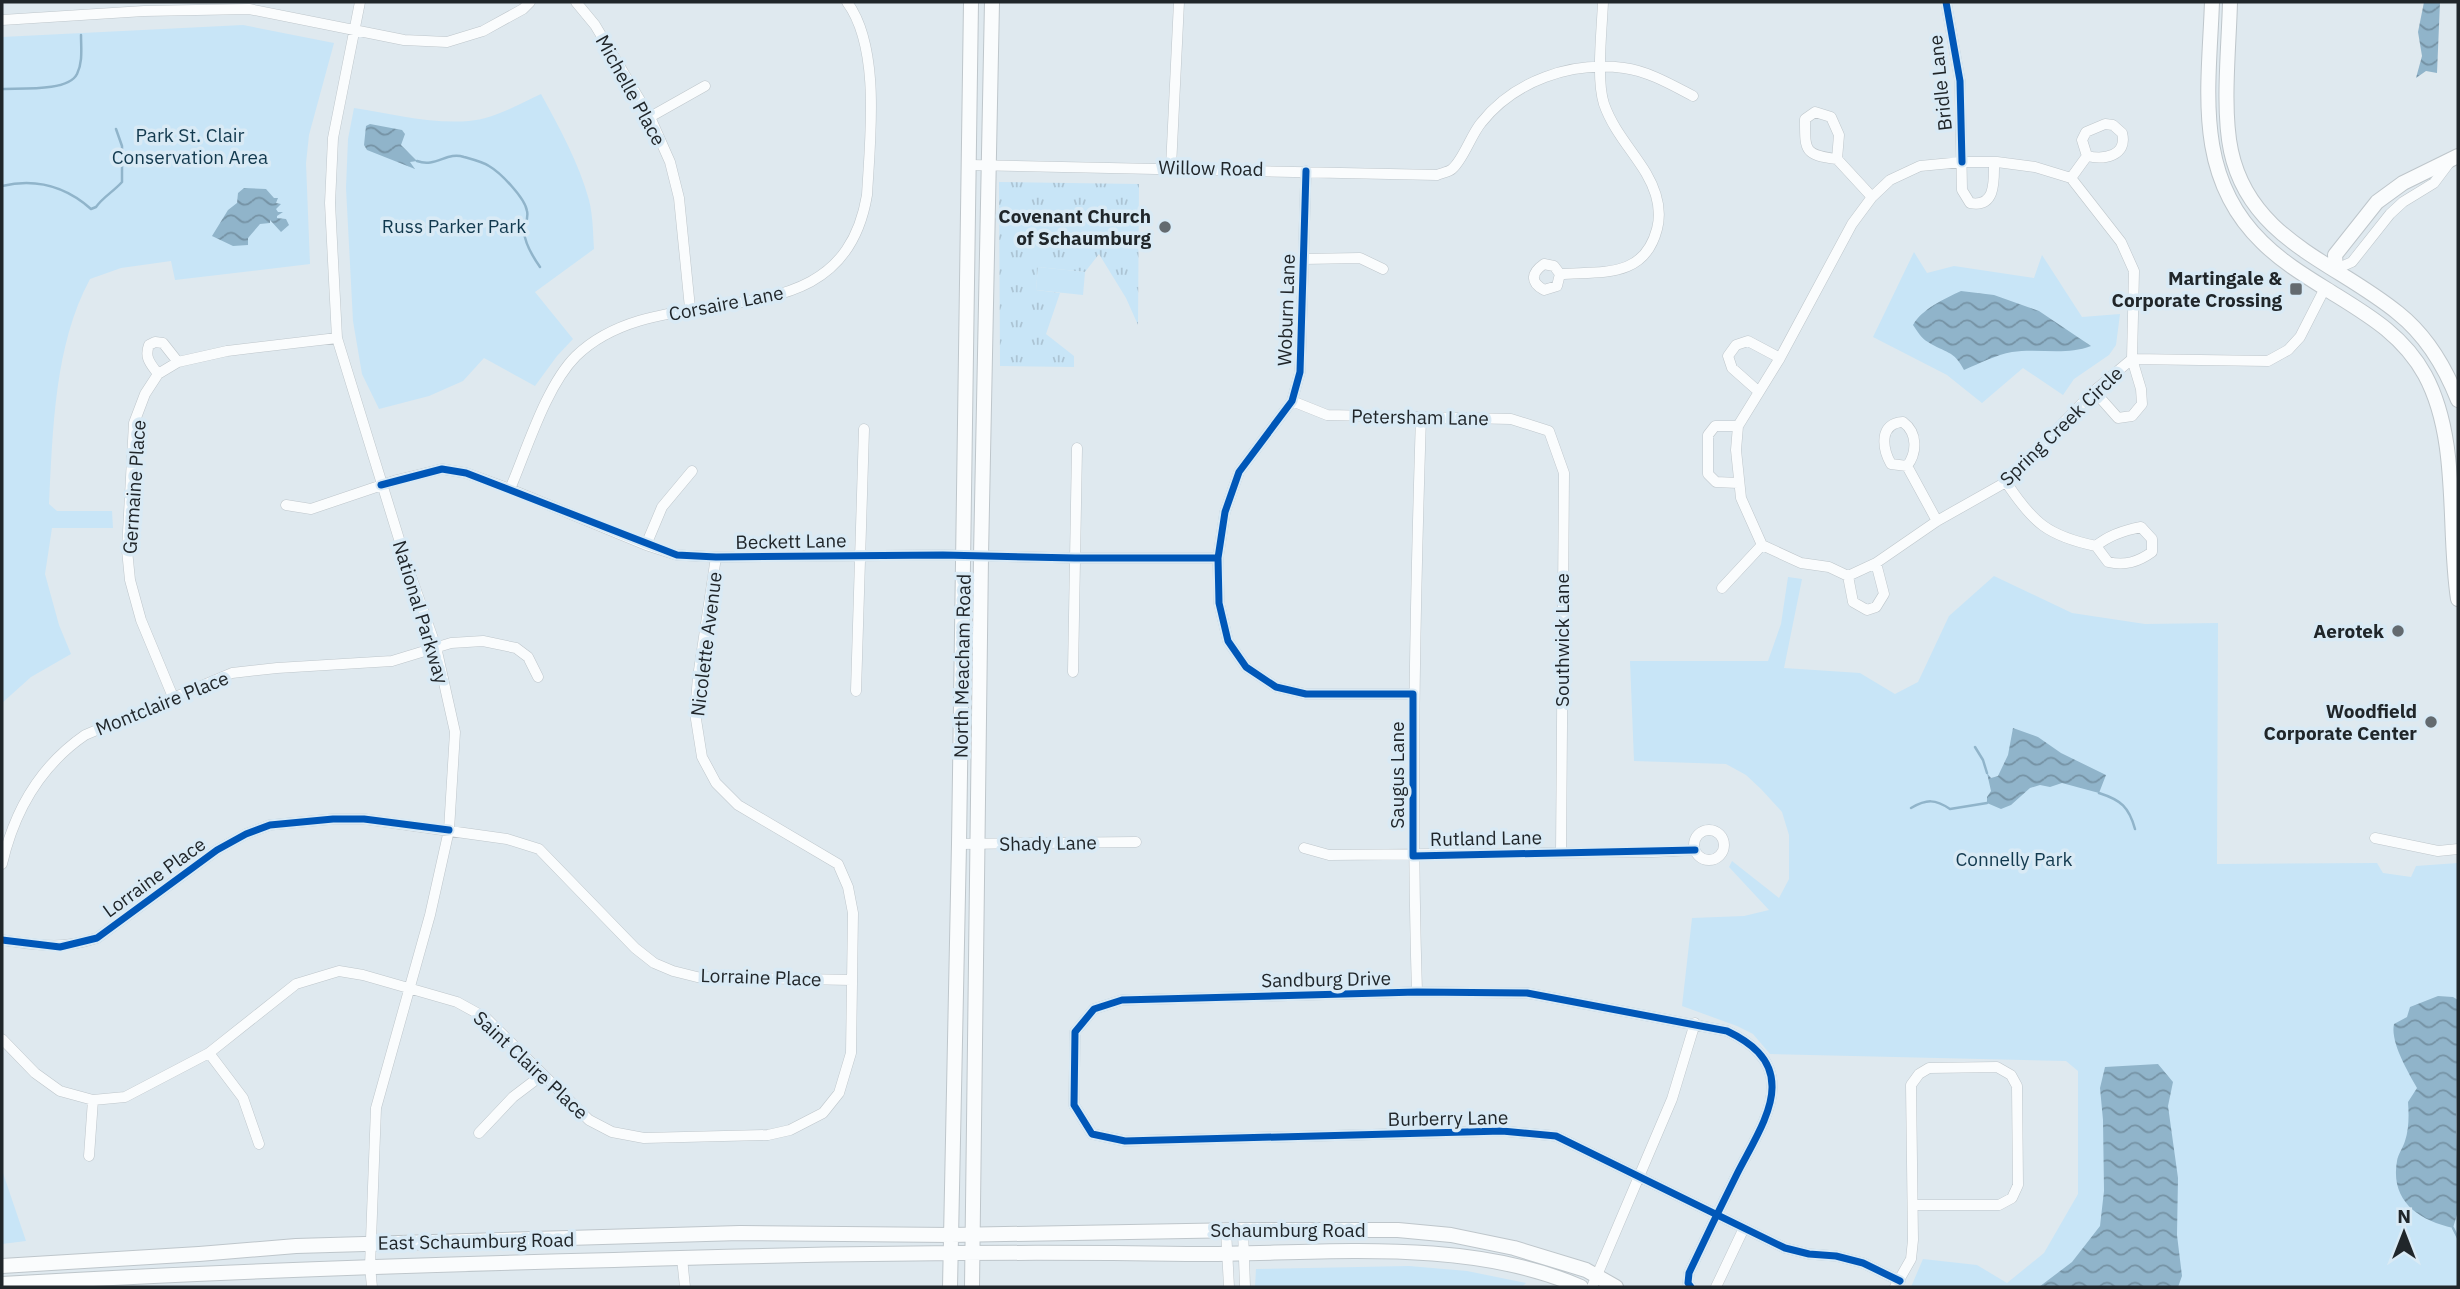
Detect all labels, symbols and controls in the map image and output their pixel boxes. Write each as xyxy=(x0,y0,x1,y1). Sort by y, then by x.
street label: Michelle Place xyxy=(591,30,671,150)
street label: Bridle Lane xyxy=(1923,34,1957,132)
park label: Park St. Clair Conservation Area xyxy=(112,123,268,169)
street label: Willow Road xyxy=(1158,155,1264,181)
place label: Covenant Church of Schaumburg xyxy=(998,204,1152,250)
park label: Russ Parker Park xyxy=(382,214,526,238)
marker: Covenant Church of Schaumburg xyxy=(1157,219,1173,235)
street label: Woburn Lane xyxy=(1272,254,1300,366)
place label: Martingale & Corporate Crossing xyxy=(2112,266,2283,312)
street label: Corsaire Lane xyxy=(667,280,785,326)
marker: Martingale & Corporate Crossing xyxy=(2288,281,2304,297)
street label: Spring Creek Circle xyxy=(1994,361,2128,491)
street label: Petersham Lane xyxy=(1351,404,1489,430)
street label: Germaine Place xyxy=(117,419,151,555)
street label: Beckett Lane xyxy=(735,528,847,554)
street label: National Parkway xyxy=(388,537,454,687)
street label: Nicolette Avenue xyxy=(685,570,727,718)
street label: Southwick Lane xyxy=(1550,573,1574,707)
street label: North Meacham Road xyxy=(948,574,976,758)
place label: Aerotek xyxy=(2313,619,2384,643)
marker: Aerotek xyxy=(2390,623,2406,639)
street label: Montclaire Place xyxy=(92,665,232,741)
place label: Woodfield Corporate Center xyxy=(2264,699,2417,745)
marker: Woodfield Corporate Center xyxy=(2423,714,2439,730)
street label: Saugus Lane xyxy=(1385,721,1409,829)
street label: Rutland Lane xyxy=(1430,825,1542,851)
street label: Shady Lane xyxy=(999,830,1097,856)
street label: Lorraine Place xyxy=(98,832,210,922)
park label: Connelly Park xyxy=(1956,847,2072,871)
street label: Lorraine Place xyxy=(700,963,822,991)
street label: Sandburg Drive xyxy=(1261,966,1391,992)
street label: Saint Claire Place xyxy=(469,1006,593,1124)
street label: Burberry Lane xyxy=(1388,1105,1508,1131)
north arrow xyxy=(2369,1198,2439,1268)
text: N xyxy=(2397,1204,2411,1228)
street label: Schaumburg Road xyxy=(1210,1218,1366,1242)
street label: East Schaumburg Road xyxy=(377,1227,575,1255)

